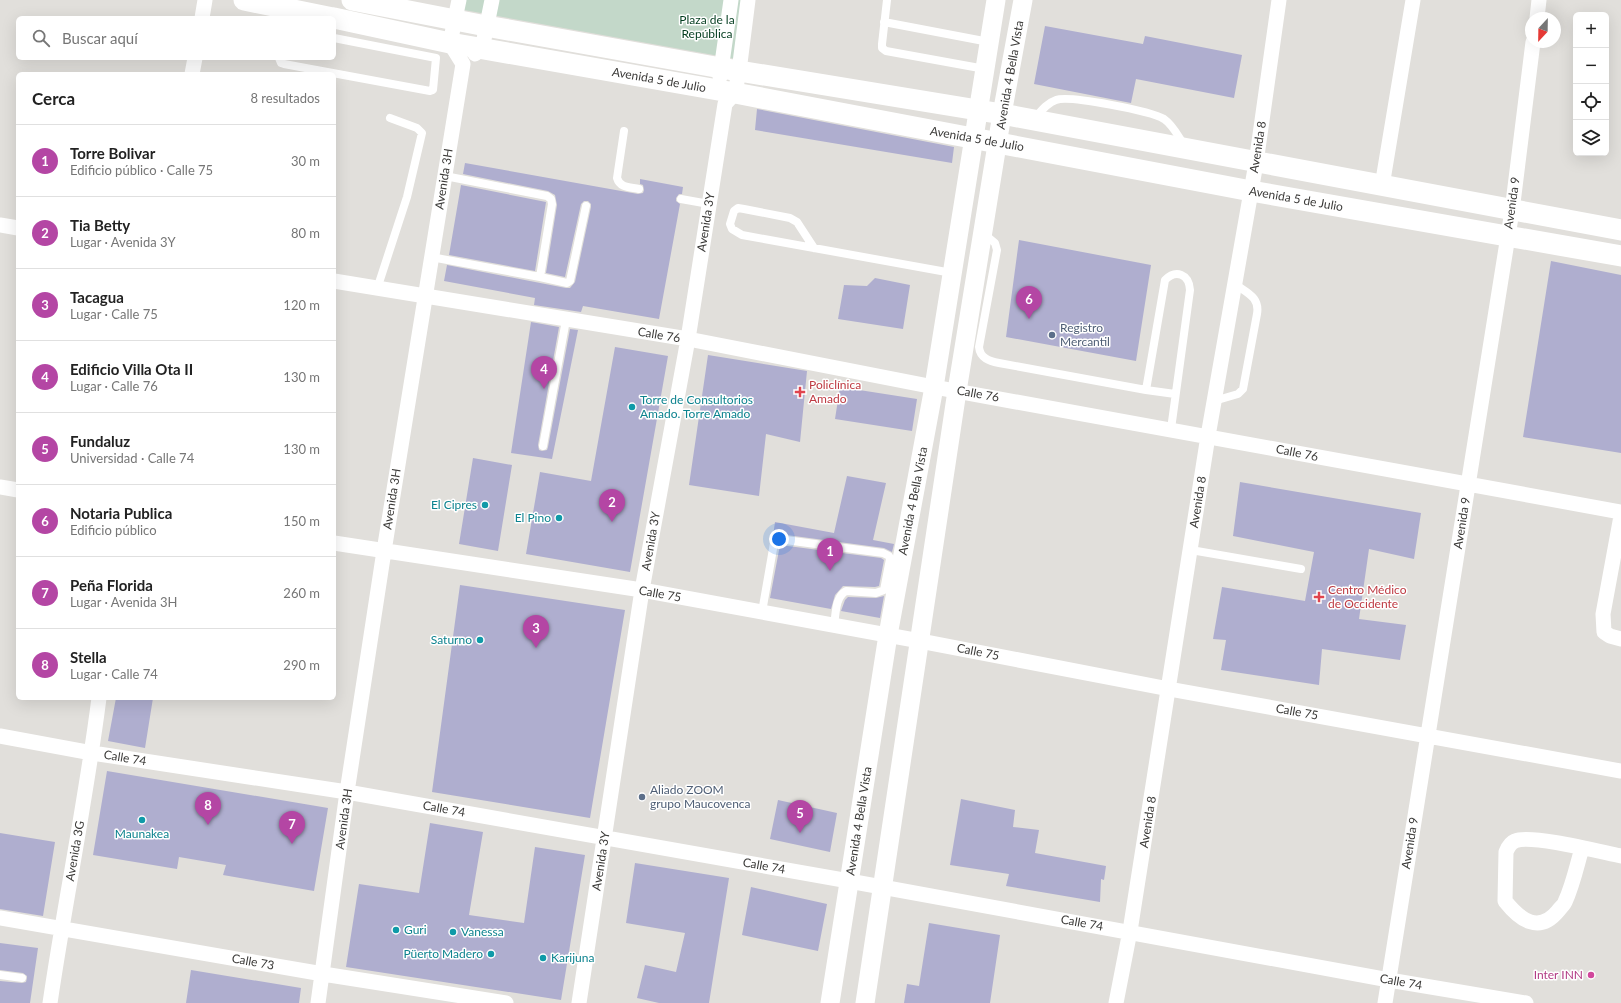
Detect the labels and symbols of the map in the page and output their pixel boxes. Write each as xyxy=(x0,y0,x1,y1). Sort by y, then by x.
park label: Plaza de la República xyxy=(679,12,735,41)
north arrow xyxy=(1525,12,1561,48)
street label: Avenida 4 Bella Vista xyxy=(993,19,1026,130)
street label: Avenida 5 de Julio xyxy=(611,64,707,95)
street label: Avenida 8 xyxy=(1246,120,1269,174)
street label: Avenida 5 de Julio xyxy=(929,123,1025,154)
street label: Avenida 3H xyxy=(431,147,456,210)
street label: Avenida 9 xyxy=(1500,176,1523,230)
street label: Avenida 5 de Julio xyxy=(1248,183,1344,214)
street label: Avenida 3Y xyxy=(693,191,718,253)
pin: 6 xyxy=(1016,286,1042,319)
place label: Registro Mercantil xyxy=(1060,320,1110,349)
street label: Calle 76 xyxy=(637,324,682,345)
marker: Registro Mercantil xyxy=(1047,330,1057,340)
pin: 4 xyxy=(531,356,557,389)
place label: Policlínica Amado xyxy=(809,377,861,406)
street label: Calle 76 xyxy=(956,382,1001,405)
marker: Policlínica Amado xyxy=(794,386,806,398)
place label: Torre de Consultorios Amado. Torre Amado xyxy=(640,392,753,421)
marker: Torre de Consultorios Amado. Torre Amado xyxy=(627,402,637,412)
street label: Calle 76 xyxy=(1275,441,1320,464)
street label: Avenida 4 Bella Vista xyxy=(895,445,930,556)
street label: Avenida 3H xyxy=(379,467,404,530)
street label: Avenida 8 xyxy=(1186,475,1209,529)
pin: 2 xyxy=(599,489,625,522)
street label: Avenida 9 xyxy=(1450,496,1473,550)
place label: El Cipres xyxy=(431,497,477,512)
marker: El Cipres xyxy=(480,500,490,510)
place label: El Pino xyxy=(515,510,551,525)
street label: Avenida 3Y xyxy=(638,510,663,572)
marker: El Pino xyxy=(554,513,564,523)
your location xyxy=(769,529,789,549)
pin: 1 xyxy=(817,538,843,571)
street label: Calle 75 xyxy=(638,582,683,605)
place label: Centro Médico de Occidente xyxy=(1328,582,1407,611)
marker: Centro Médico de Occidente xyxy=(1313,591,1325,603)
pin: 3 xyxy=(523,615,549,648)
place label: Saturno xyxy=(431,632,472,647)
marker: Saturno xyxy=(475,635,485,645)
street label: Calle 75 xyxy=(956,640,1001,663)
street label: Calle 75 xyxy=(1275,700,1320,723)
street label: Calle 74 xyxy=(103,747,148,768)
street label: Avenida 4 Bella Vista xyxy=(842,765,875,876)
place label: Aliado ZOOM grupo Maucovenca xyxy=(650,782,751,811)
street label: Avenida 3H xyxy=(332,787,355,850)
pin: 8 xyxy=(195,792,221,825)
marker: Aliado ZOOM grupo Maucovenca xyxy=(637,792,647,802)
street label: Avenida 8 xyxy=(1136,795,1159,849)
street label: Calle 74 xyxy=(422,797,467,820)
pin: 5 xyxy=(787,800,813,833)
pin: 7 xyxy=(279,811,305,844)
marker: Maunakea xyxy=(137,815,147,825)
street label: Avenida 9 xyxy=(1398,816,1421,870)
street label: Avenida 3G xyxy=(62,819,87,882)
place label: Maunakea xyxy=(115,826,169,841)
street label: Avenida 3Y xyxy=(588,830,613,892)
street label: Calle 74 xyxy=(742,854,787,877)
street label: Calle 74 xyxy=(1060,911,1105,934)
place label: Guri xyxy=(404,922,427,937)
place label: Vanessa xyxy=(461,924,504,939)
marker: Guri xyxy=(391,925,401,935)
marker: Vanessa xyxy=(448,927,458,937)
place label: Püerto Madero xyxy=(403,946,483,961)
marker: Püerto Madero xyxy=(486,949,496,959)
street label: Calle 73 xyxy=(231,950,276,973)
place label: Karijuna xyxy=(551,950,594,965)
marker: Karijuna xyxy=(538,953,548,963)
place label: Inter INN xyxy=(1534,967,1583,982)
street label: Calle 74 xyxy=(1379,970,1424,993)
marker: Inter INN xyxy=(1586,970,1596,980)

